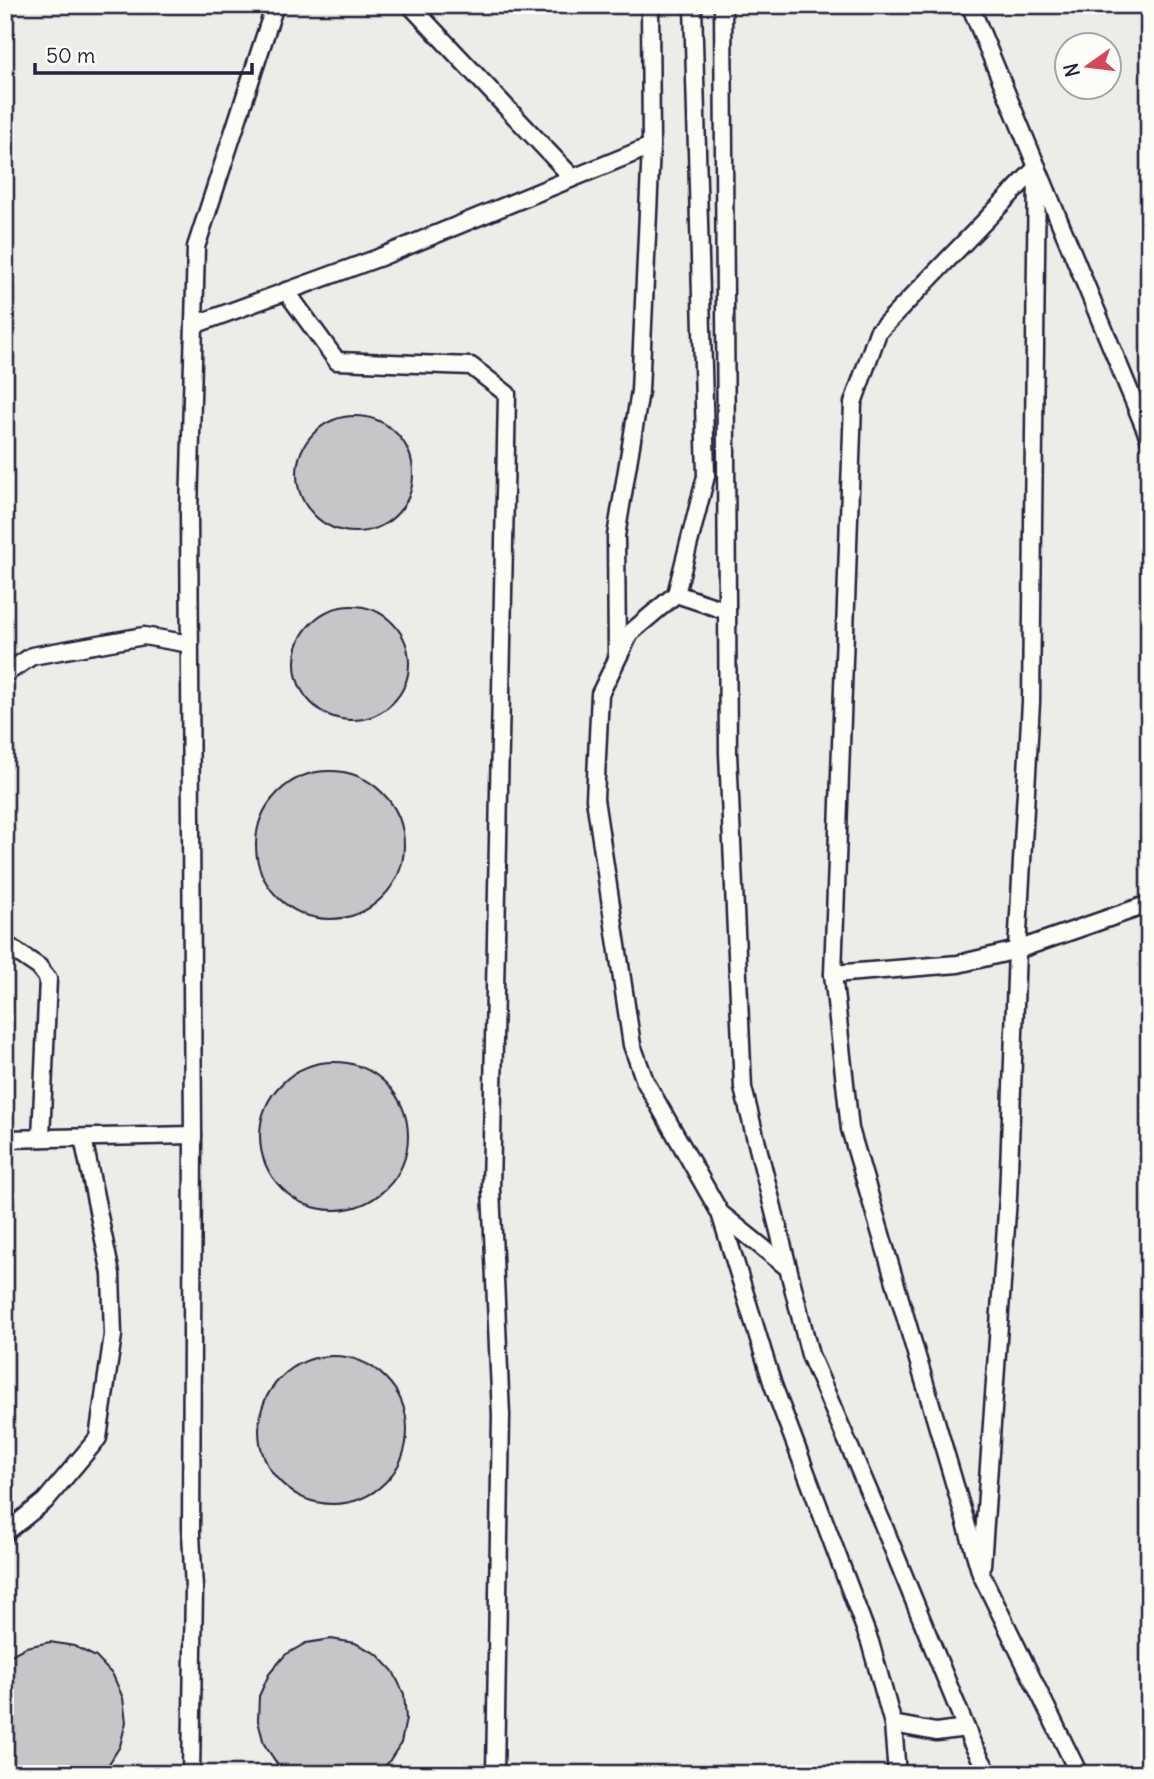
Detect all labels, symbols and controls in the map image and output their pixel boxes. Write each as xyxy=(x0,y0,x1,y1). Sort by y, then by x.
scale bar xyxy=(35,32,252,76)
north arrow xyxy=(1052,32,1122,102)
text: 50 m xyxy=(46,42,95,69)
text: N xyxy=(1058,61,1085,79)

